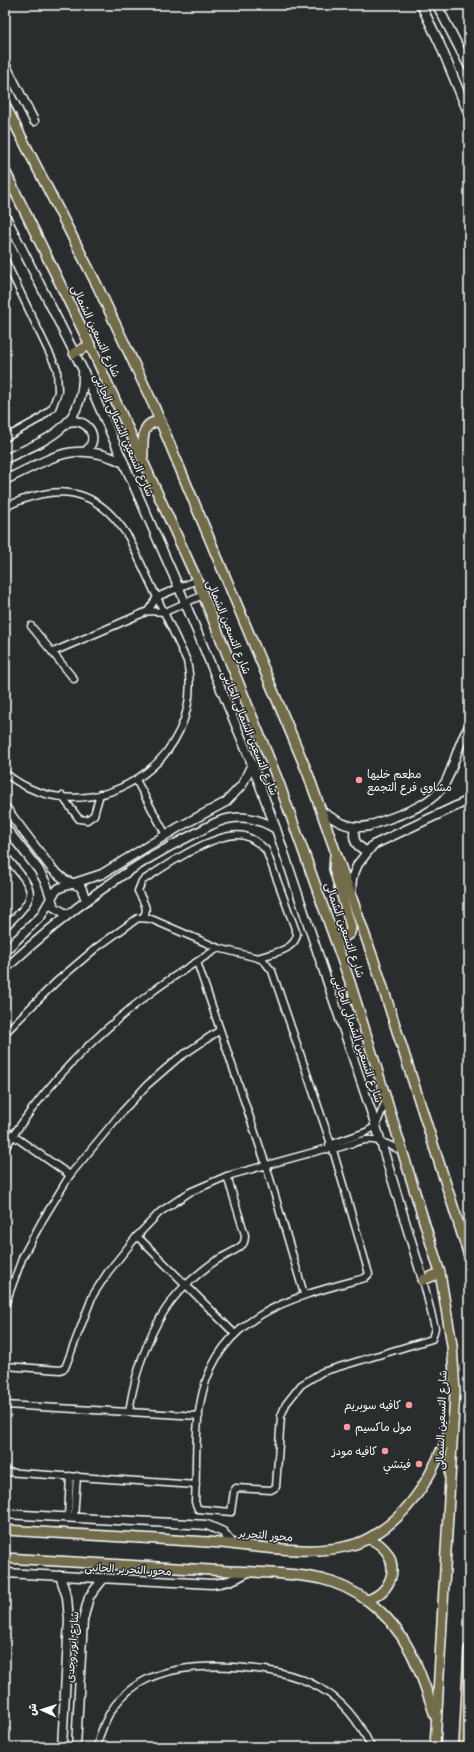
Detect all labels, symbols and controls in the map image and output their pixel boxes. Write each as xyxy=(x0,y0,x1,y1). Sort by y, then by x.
street label: شارع التسعين الشمالى xyxy=(67,283,123,380)
street label: شارع التسعين الشمالى الجانبى xyxy=(89,372,157,499)
street label: شارع التسعين الشمالى xyxy=(202,578,253,677)
street label: شارع التسعين الشمالى الجانبى xyxy=(217,669,280,798)
place label: مطعم خليها مشاوي فرع التجمع xyxy=(367,768,452,796)
marker: مطعم خليها مشاوي فرع التجمع xyxy=(354,775,364,785)
street label: شارع التسعين الشمالى xyxy=(320,881,367,980)
street label: شارع التسعين الشمالى الجانبى xyxy=(328,974,385,1105)
street label: شارع التسعين الشمالى xyxy=(433,1370,452,1470)
place label: كافيه سوبريم xyxy=(344,1399,401,1414)
marker: كافيه سوبريم xyxy=(404,1400,414,1410)
place label: مول ماكسيم xyxy=(355,1421,412,1436)
marker: مول ماكسيم xyxy=(342,1422,352,1432)
place label: كافيه مودز xyxy=(331,1445,377,1459)
marker: كافيه مودز xyxy=(380,1446,390,1456)
place label: فيتشي xyxy=(383,1458,411,1475)
marker: فيتشي xyxy=(414,1459,424,1469)
street label: محور التحرير xyxy=(237,1527,294,1545)
street label: محور التحرير الجانبى xyxy=(84,1561,172,1579)
street label: شارع انور وجدى xyxy=(64,1611,83,1683)
north arrow xyxy=(22,1690,62,1730)
text: ش xyxy=(26,1703,39,1716)

